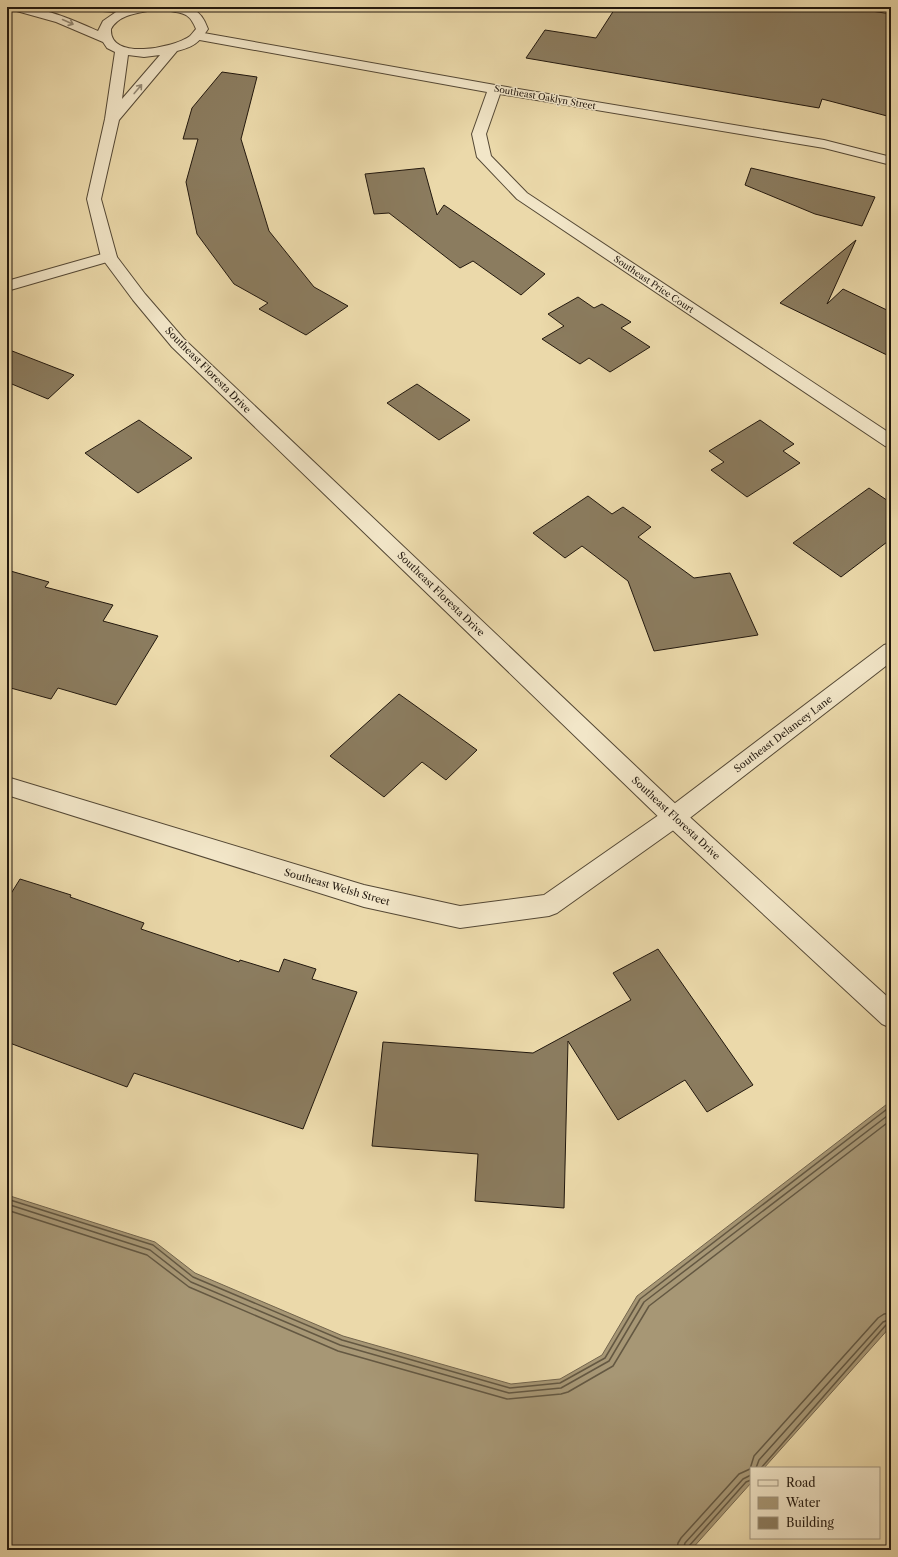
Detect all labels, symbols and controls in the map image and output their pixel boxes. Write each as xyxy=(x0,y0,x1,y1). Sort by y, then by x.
one-way arrow xyxy=(61,19,73,26)
street label: Southeast Oaklyn Street xyxy=(493,83,598,112)
one-way arrow xyxy=(133,84,142,94)
street label: Southeast Price Court xyxy=(612,253,697,315)
street label: Southeast Floresta Drive xyxy=(162,324,254,416)
street label: Southeast Floresta Drive xyxy=(395,549,488,639)
street label: Southeast Delancey Lane xyxy=(731,692,835,775)
street label: Southeast Floresta Drive xyxy=(629,774,723,863)
street label: Southeast Welsh Street xyxy=(283,866,392,908)
legend xyxy=(750,1467,880,1539)
text: Road xyxy=(786,1475,816,1490)
text: Water xyxy=(785,1495,820,1510)
text: Building xyxy=(786,1515,834,1530)

